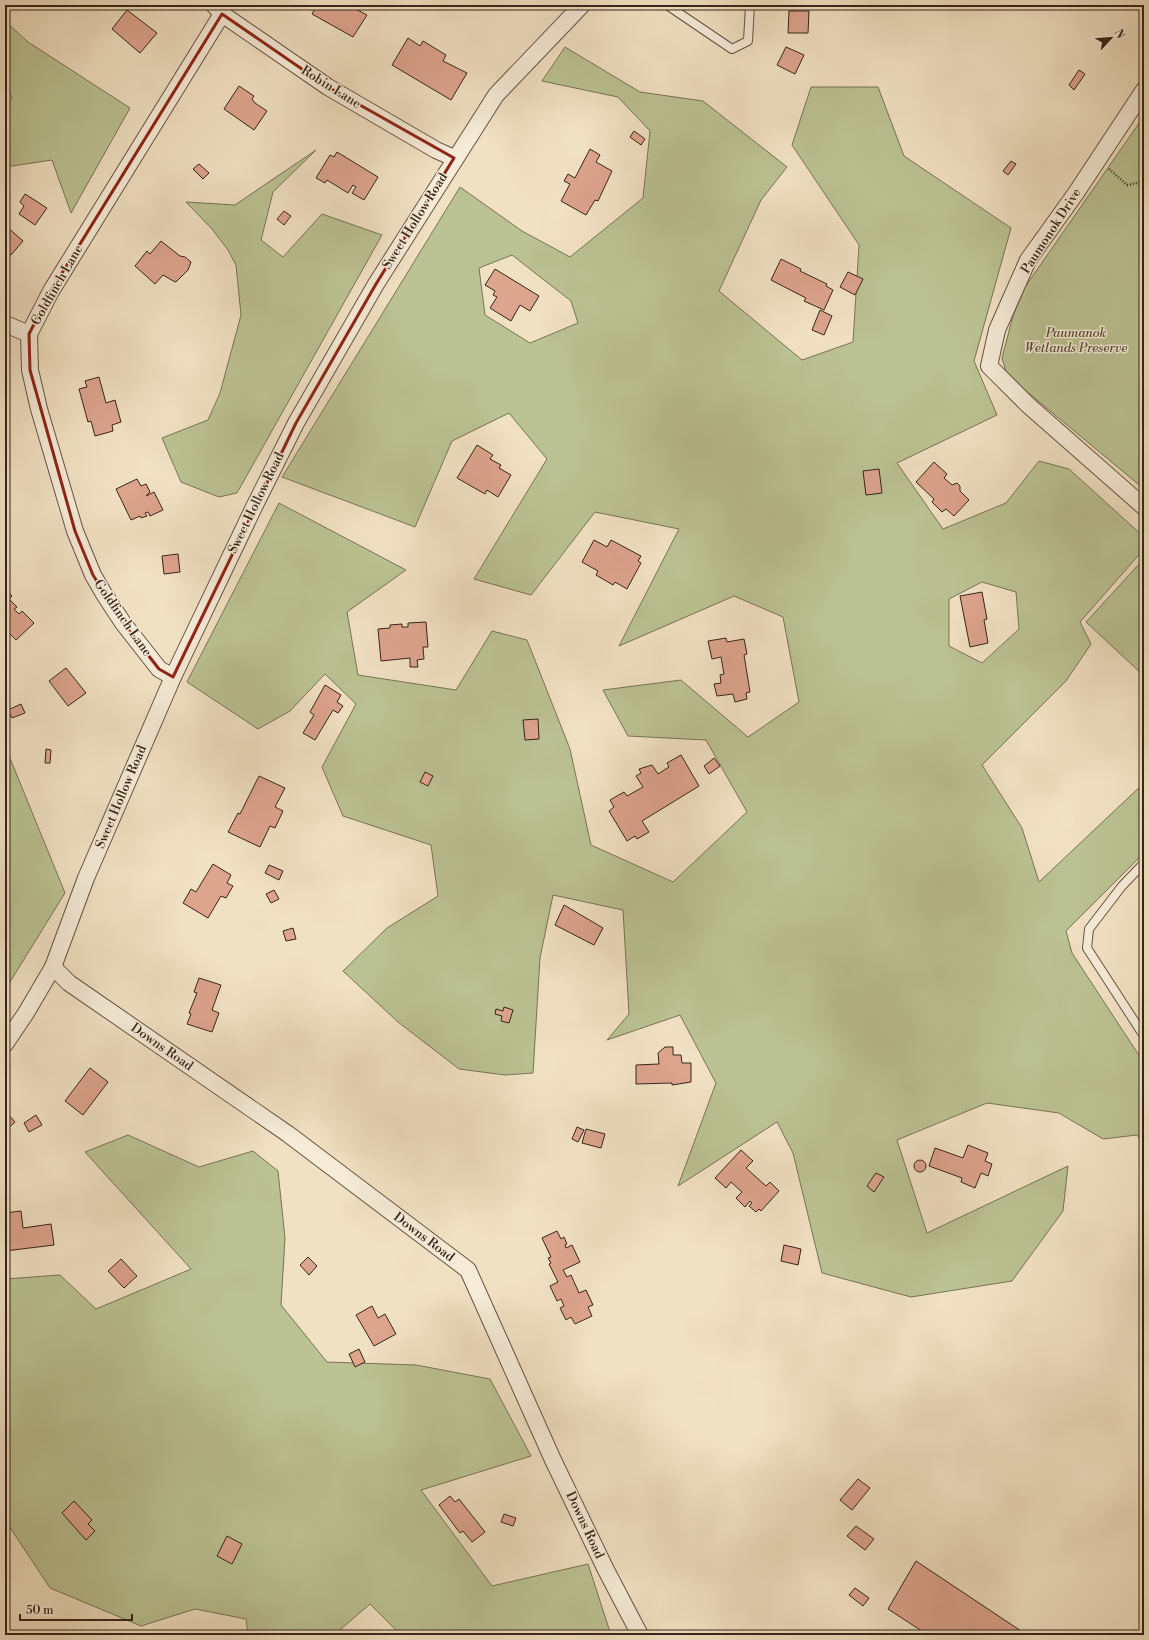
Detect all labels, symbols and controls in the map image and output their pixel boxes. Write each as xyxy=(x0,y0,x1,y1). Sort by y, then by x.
north arrow xyxy=(1091,18,1131,58)
text: N xyxy=(1111,27,1127,41)
street label: Robin Lane xyxy=(298,62,364,112)
street label: Sweet Hollow Road xyxy=(379,169,451,272)
street label: Paumonok Drive xyxy=(1017,185,1085,277)
street label: Goldfinch Lane xyxy=(28,242,87,328)
park label: Paumanok Wetlands Preserve xyxy=(1025,325,1127,356)
street label: Sweet Hollow Road xyxy=(225,449,288,556)
street label: Goldfinch Lane xyxy=(91,576,156,660)
street label: Sweet Hollow Road xyxy=(92,742,150,851)
street label: Downs Road xyxy=(128,1020,197,1075)
street label: Downs Road xyxy=(390,1209,458,1266)
street label: Downs Road xyxy=(562,1489,608,1562)
scale bar xyxy=(20,1596,132,1622)
text: 50 m xyxy=(26,1603,54,1618)

